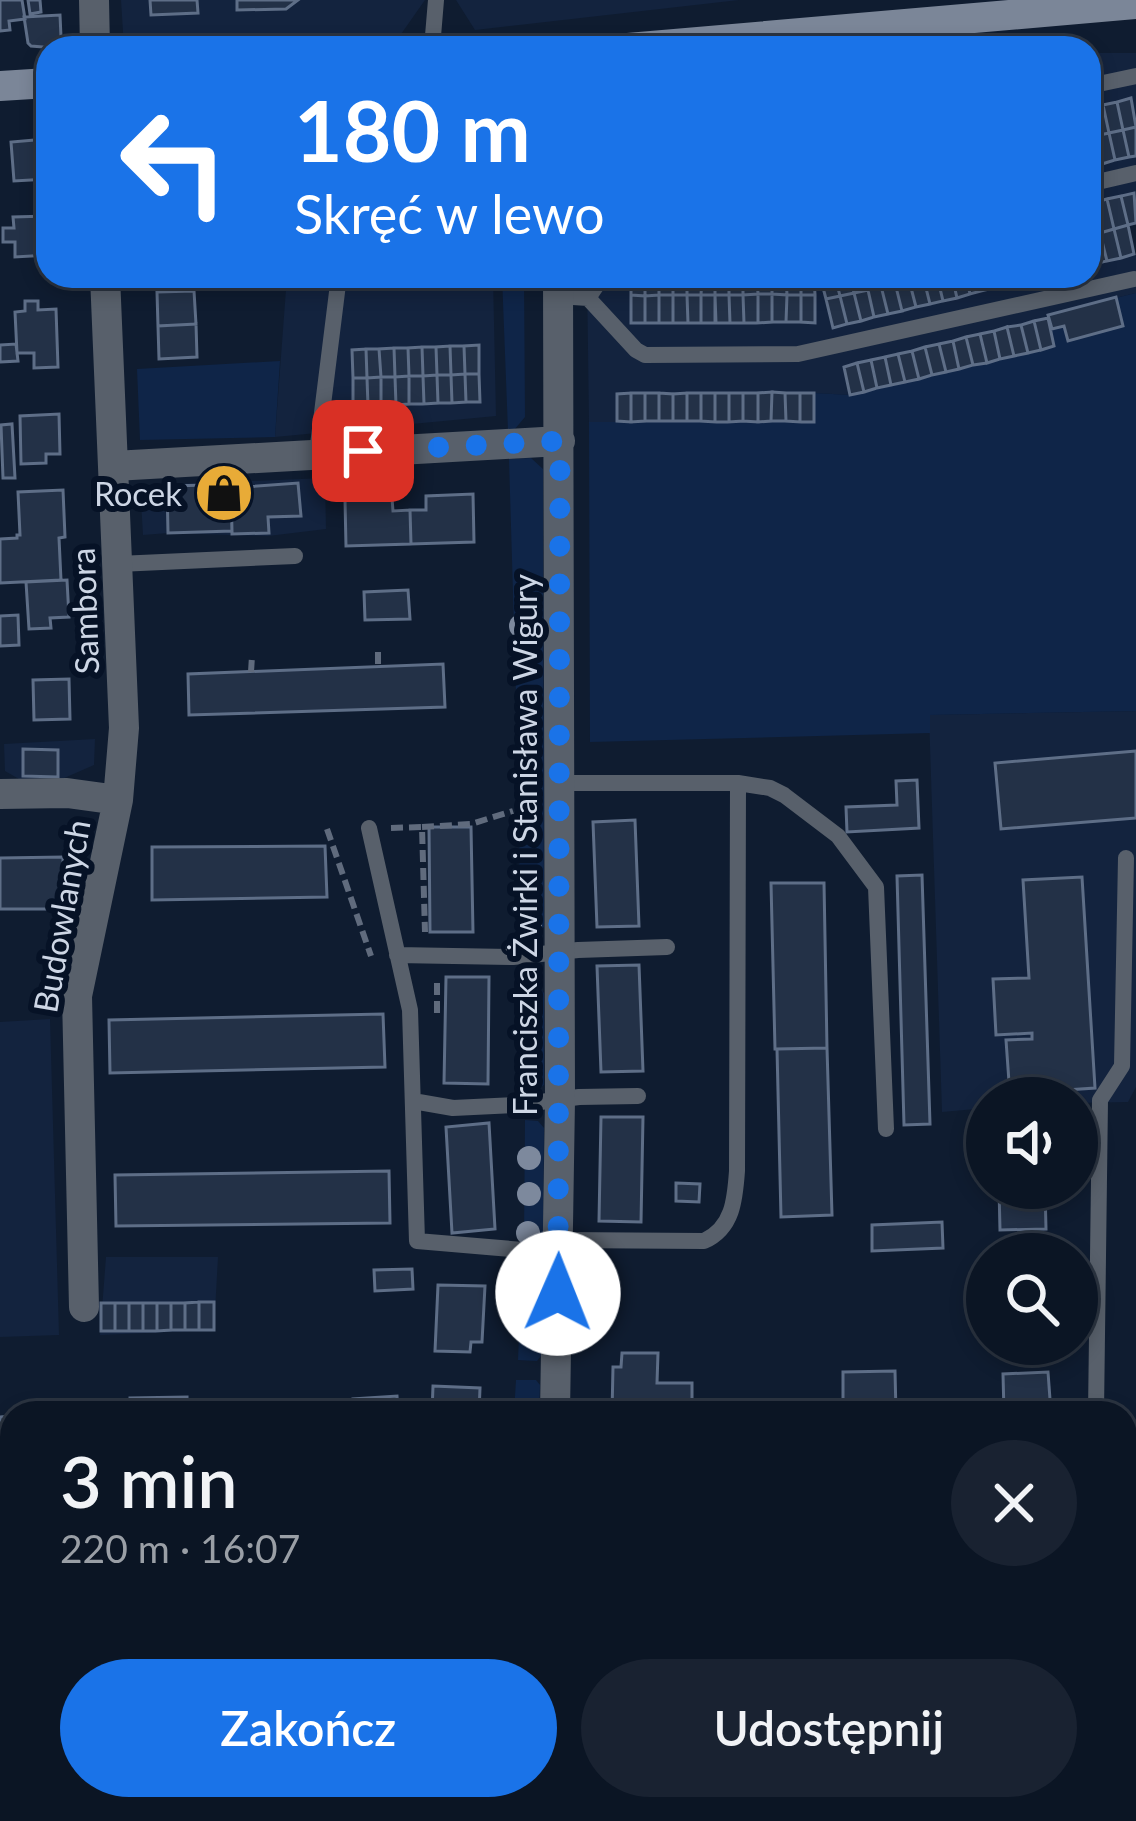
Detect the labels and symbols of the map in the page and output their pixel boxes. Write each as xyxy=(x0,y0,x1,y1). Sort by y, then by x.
pin xyxy=(312,400,414,502)
shop icon: Rocek xyxy=(193,462,255,524)
place label: Rocek xyxy=(94,473,182,513)
street label: Sambora xyxy=(62,547,106,675)
street label: Franciszka Żwirki i Stanisława Wigury xyxy=(504,574,544,1116)
street label: Budowlanych xyxy=(24,816,98,1016)
position arrow xyxy=(495,1230,621,1356)

